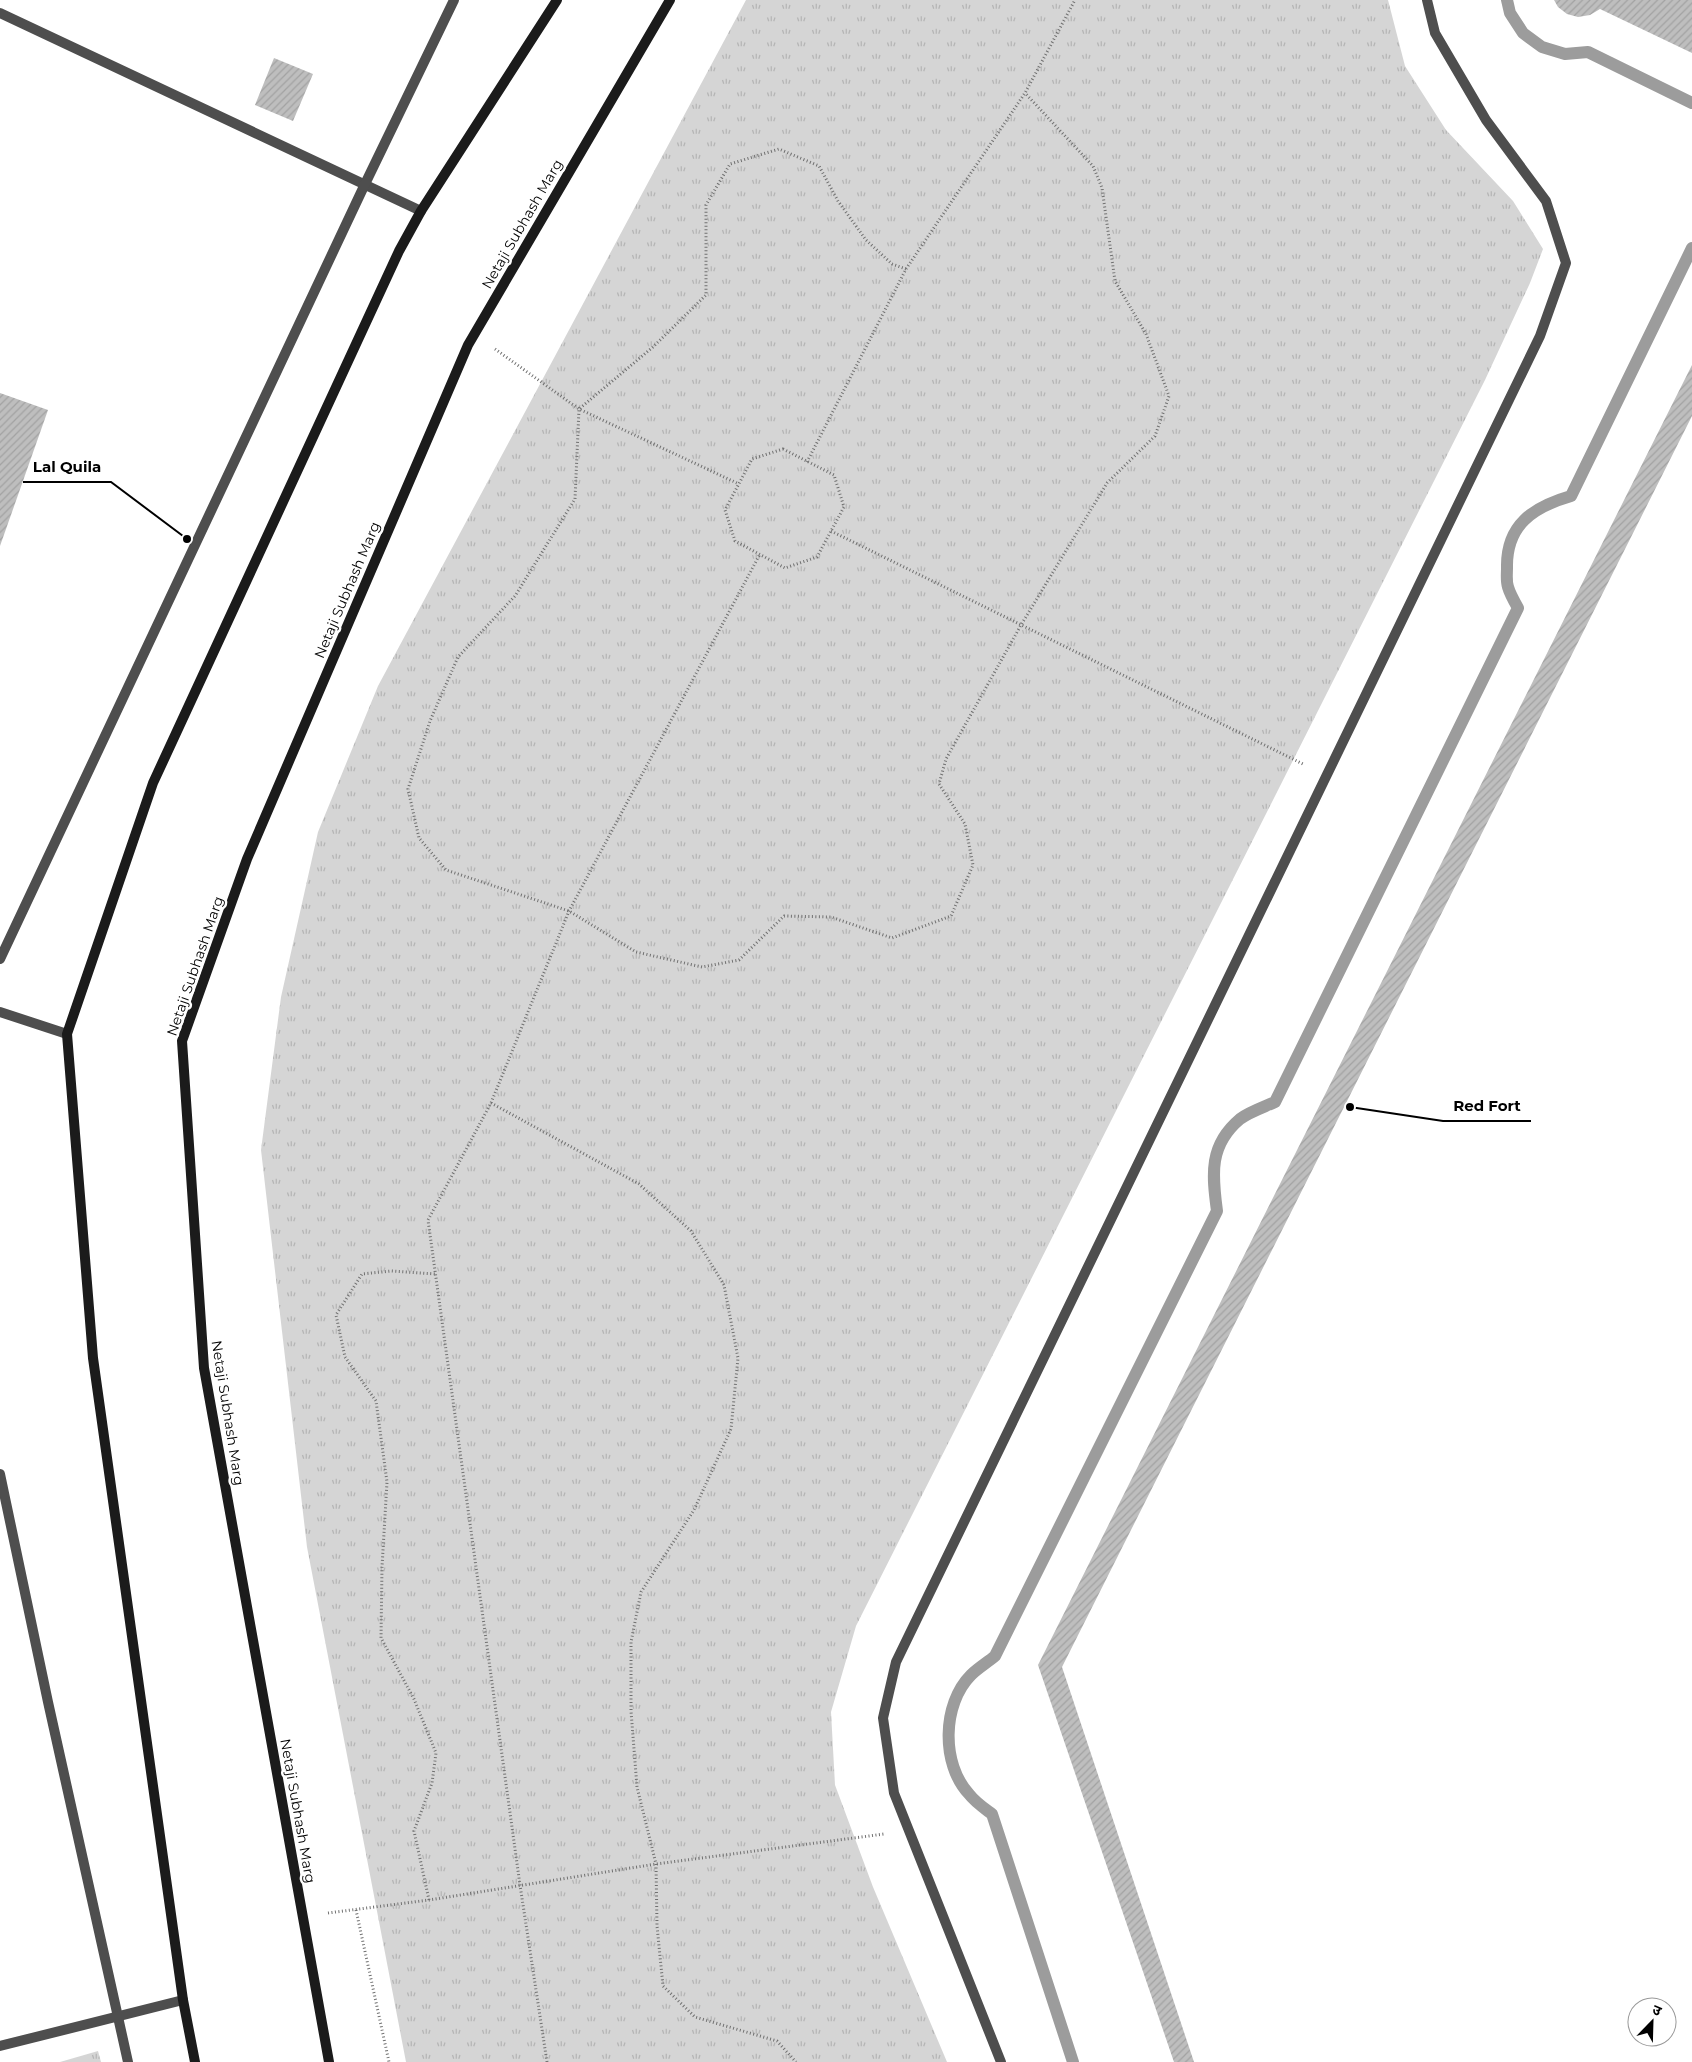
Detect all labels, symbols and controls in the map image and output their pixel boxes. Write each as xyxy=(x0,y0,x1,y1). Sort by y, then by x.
street label: Netaji Subhash Marg xyxy=(478,156,566,292)
callout: Lal Quila xyxy=(23,452,111,482)
text: Lal Quila xyxy=(33,457,101,476)
street label: Netaji Subhash Marg xyxy=(310,519,384,661)
street label: Netaji Subhash Marg xyxy=(163,894,227,1038)
callout: Red Fort xyxy=(1443,1091,1531,1121)
text: Red Fort xyxy=(1453,1096,1521,1115)
street label: Netaji Subhash Marg xyxy=(208,1339,248,1487)
street label: Netaji Subhash Marg xyxy=(276,1737,320,1885)
north arrow xyxy=(1627,1997,1677,2047)
text: उ xyxy=(1650,2000,1665,2020)

